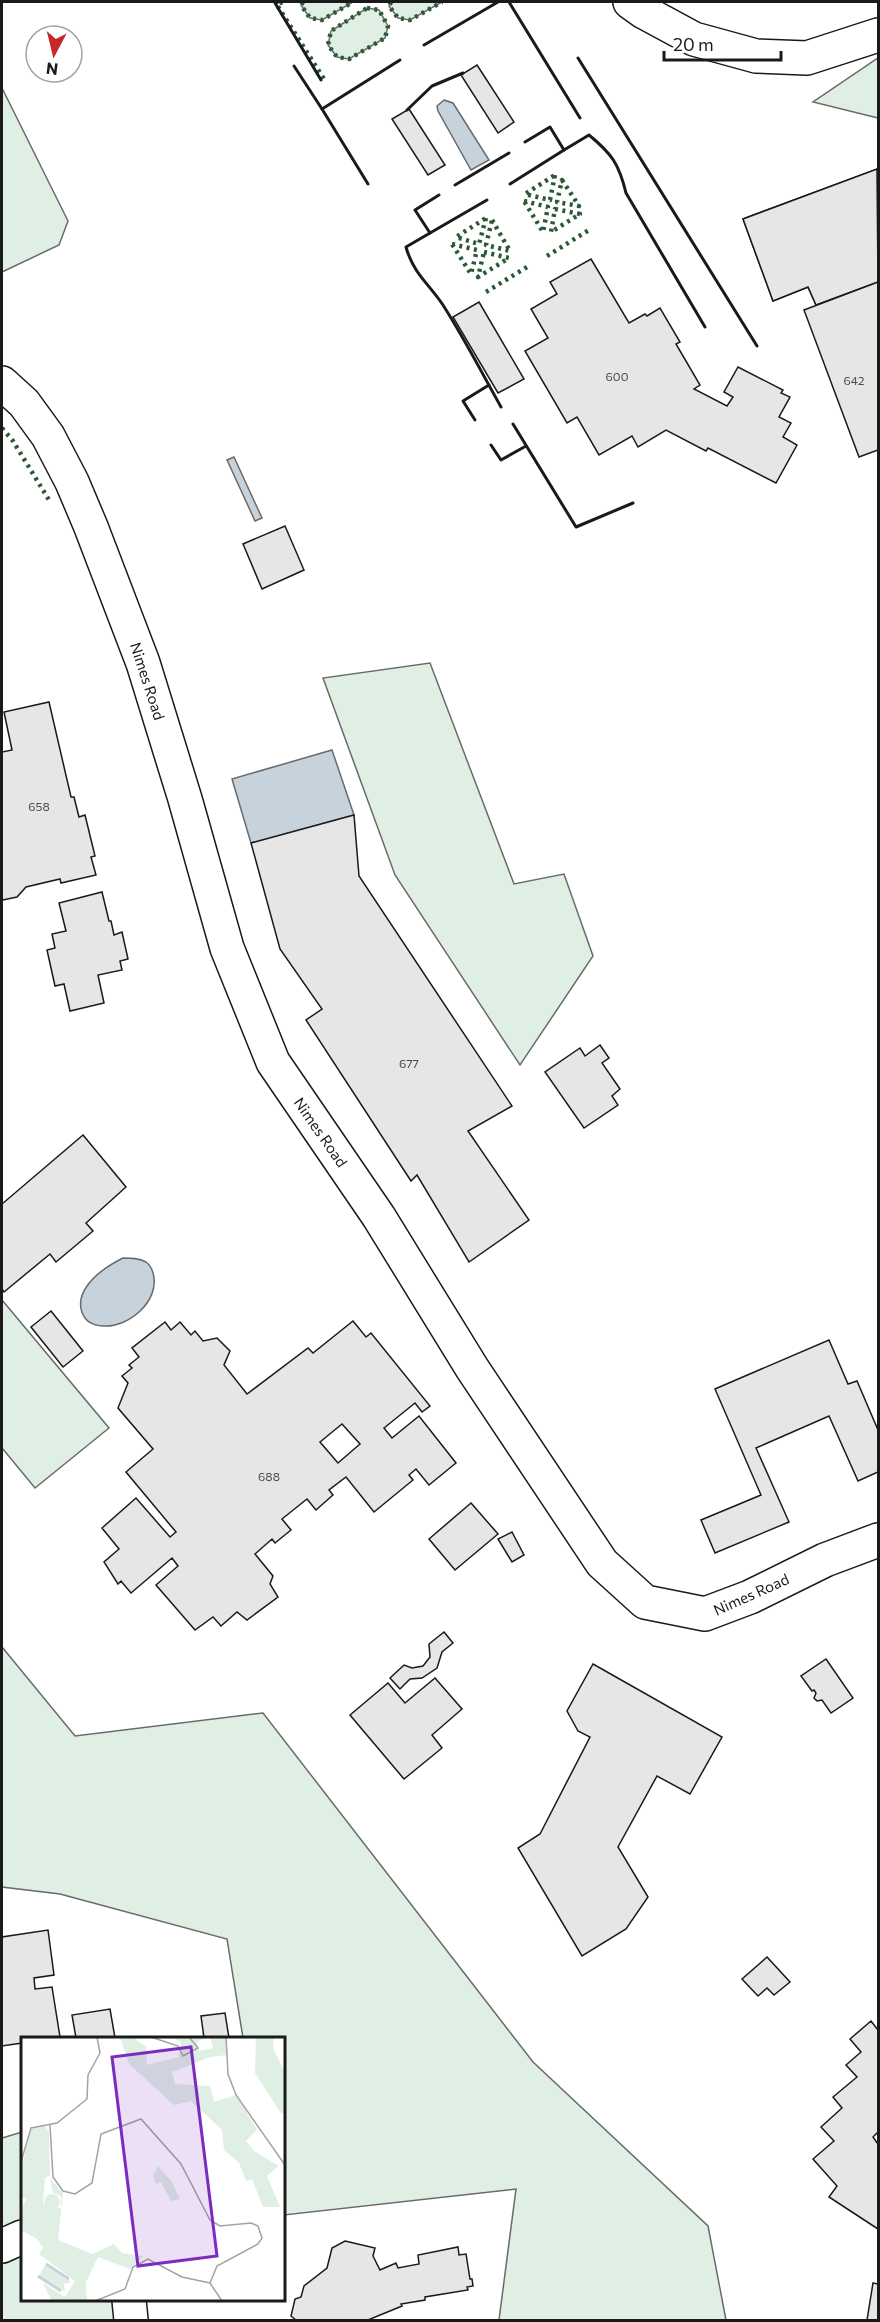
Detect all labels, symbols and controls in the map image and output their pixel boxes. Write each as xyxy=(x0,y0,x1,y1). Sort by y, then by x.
north arrow xyxy=(24,24,84,84)
scale bar xyxy=(664,24,781,62)
text: 20 m xyxy=(673,33,714,55)
text: N xyxy=(45,59,59,80)
house number: 600 xyxy=(606,369,629,383)
house number: 642 xyxy=(844,373,865,387)
street label: Nimes Road xyxy=(127,640,169,722)
house number: 658 xyxy=(28,799,50,813)
house number: 677 xyxy=(399,1056,419,1070)
street label: Nimes Road xyxy=(290,1094,352,1170)
house number: 688 xyxy=(258,1469,280,1483)
street label: Nimes Road xyxy=(710,1569,792,1619)
inset map xyxy=(21,2037,285,2301)

